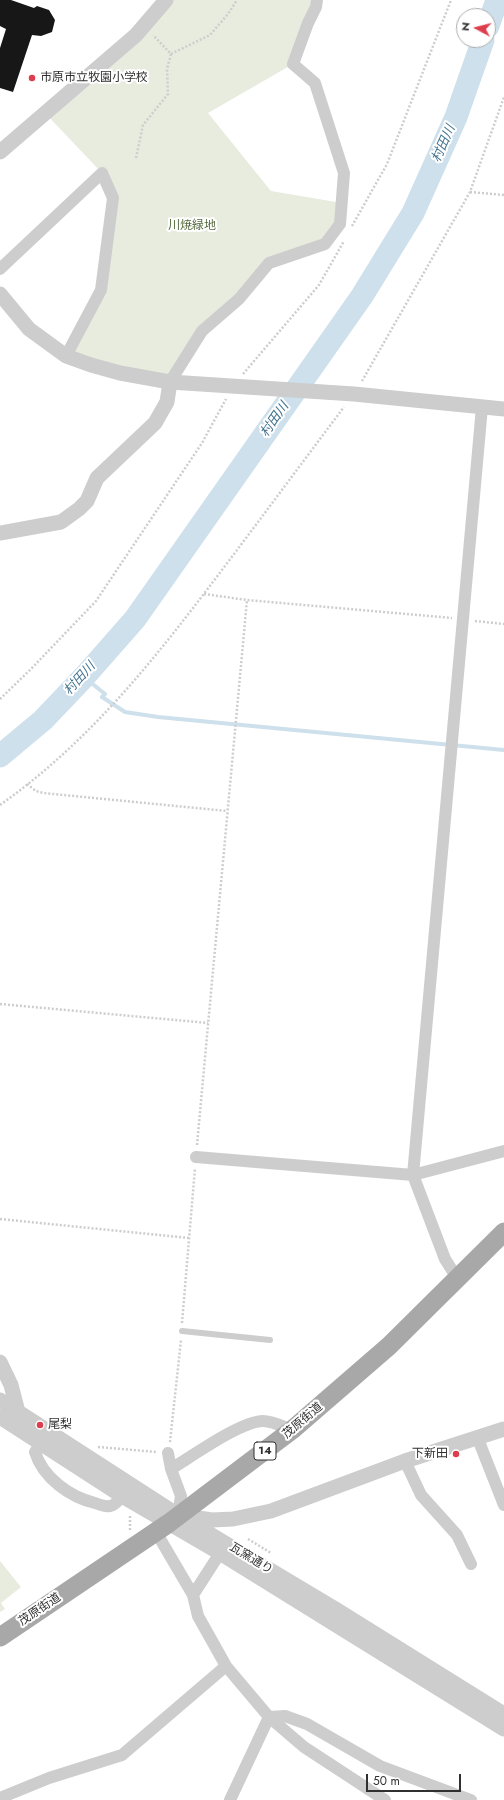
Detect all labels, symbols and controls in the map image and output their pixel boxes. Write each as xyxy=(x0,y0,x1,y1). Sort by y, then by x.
north arrow xyxy=(456,8,496,48)
text: N xyxy=(457,21,474,32)
place label: 市原市立牧園小学校 xyxy=(40,71,148,85)
marker: 市原市立牧園小学校 xyxy=(27,73,37,83)
water label: 村田川 xyxy=(429,123,459,165)
park label: 川焼緑地 xyxy=(168,219,216,233)
water label: 村田川 xyxy=(257,400,293,440)
water label: 村田川 xyxy=(61,659,99,699)
street label: 茂原街道 xyxy=(280,1400,326,1442)
place label: 尾梨 xyxy=(48,1418,72,1432)
marker: 尾梨 xyxy=(35,1420,45,1430)
road number: 14 xyxy=(254,1442,276,1460)
place label: 下新田 xyxy=(412,1447,448,1461)
marker: 下新田 xyxy=(451,1449,461,1459)
street label: 瓦窯通り xyxy=(227,1540,275,1578)
street label: 茂原街道 xyxy=(16,1591,64,1629)
scale bar xyxy=(368,1766,463,1792)
text: 50 m xyxy=(373,1772,400,1790)

